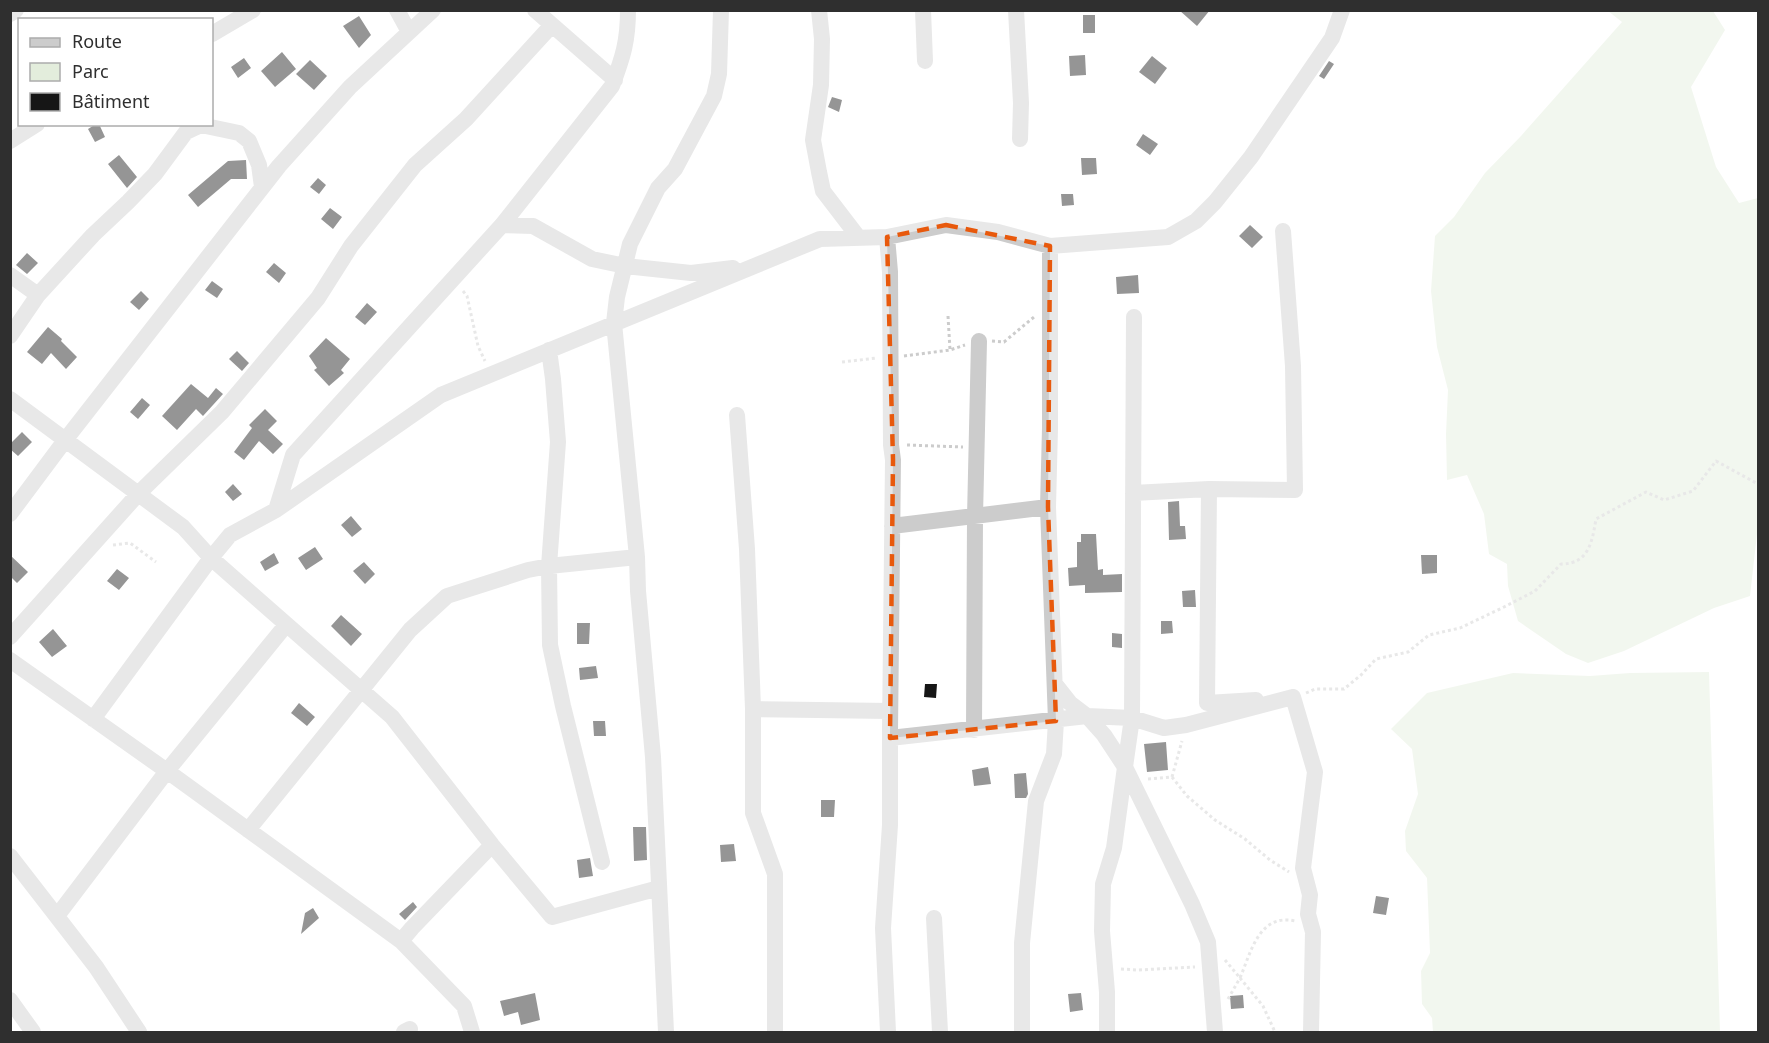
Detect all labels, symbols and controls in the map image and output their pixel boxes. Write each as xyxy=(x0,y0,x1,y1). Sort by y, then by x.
legend xyxy=(18,18,213,126)
text: Route xyxy=(72,29,122,53)
text: Parc xyxy=(72,59,109,83)
text: Bâtiment xyxy=(72,89,150,113)

